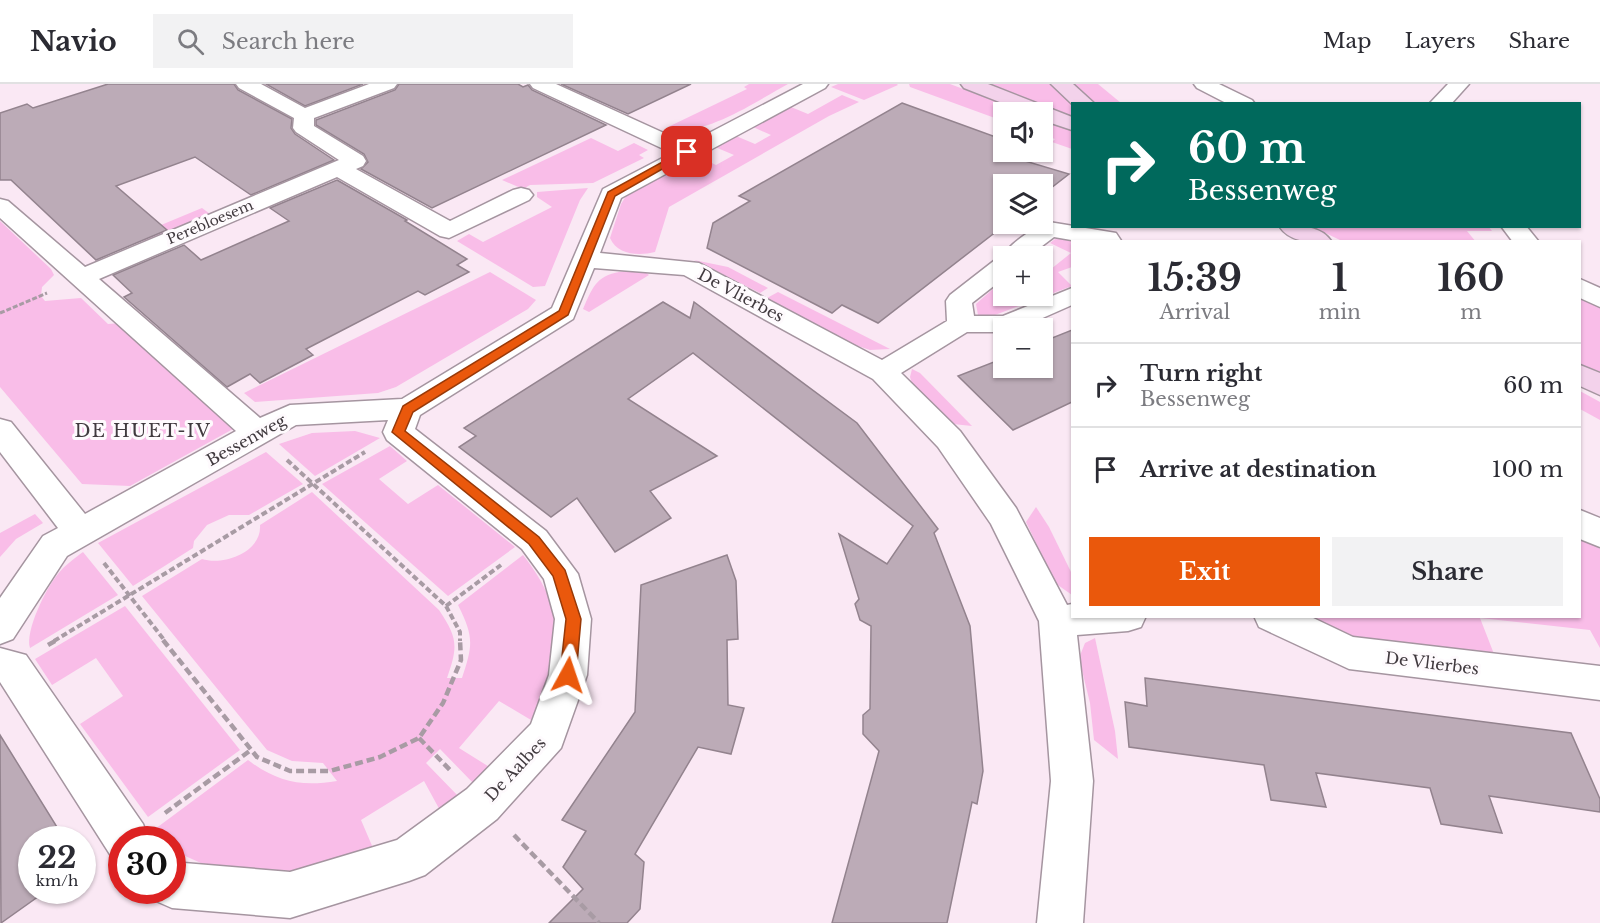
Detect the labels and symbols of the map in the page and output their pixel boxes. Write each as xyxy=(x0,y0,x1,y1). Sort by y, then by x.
pin xyxy=(661,126,712,177)
street label: Perebloesem xyxy=(164,196,256,248)
street label: De Vlierbes xyxy=(695,264,787,326)
street label: Bessenweg xyxy=(203,410,290,470)
district label: DE HUET-IV xyxy=(75,420,211,442)
position arrow xyxy=(536,643,600,707)
street label: De Vlierbes xyxy=(1384,647,1480,679)
street label: De Aalbes xyxy=(480,733,550,805)
speed limit sign: 30 xyxy=(108,826,186,904)

